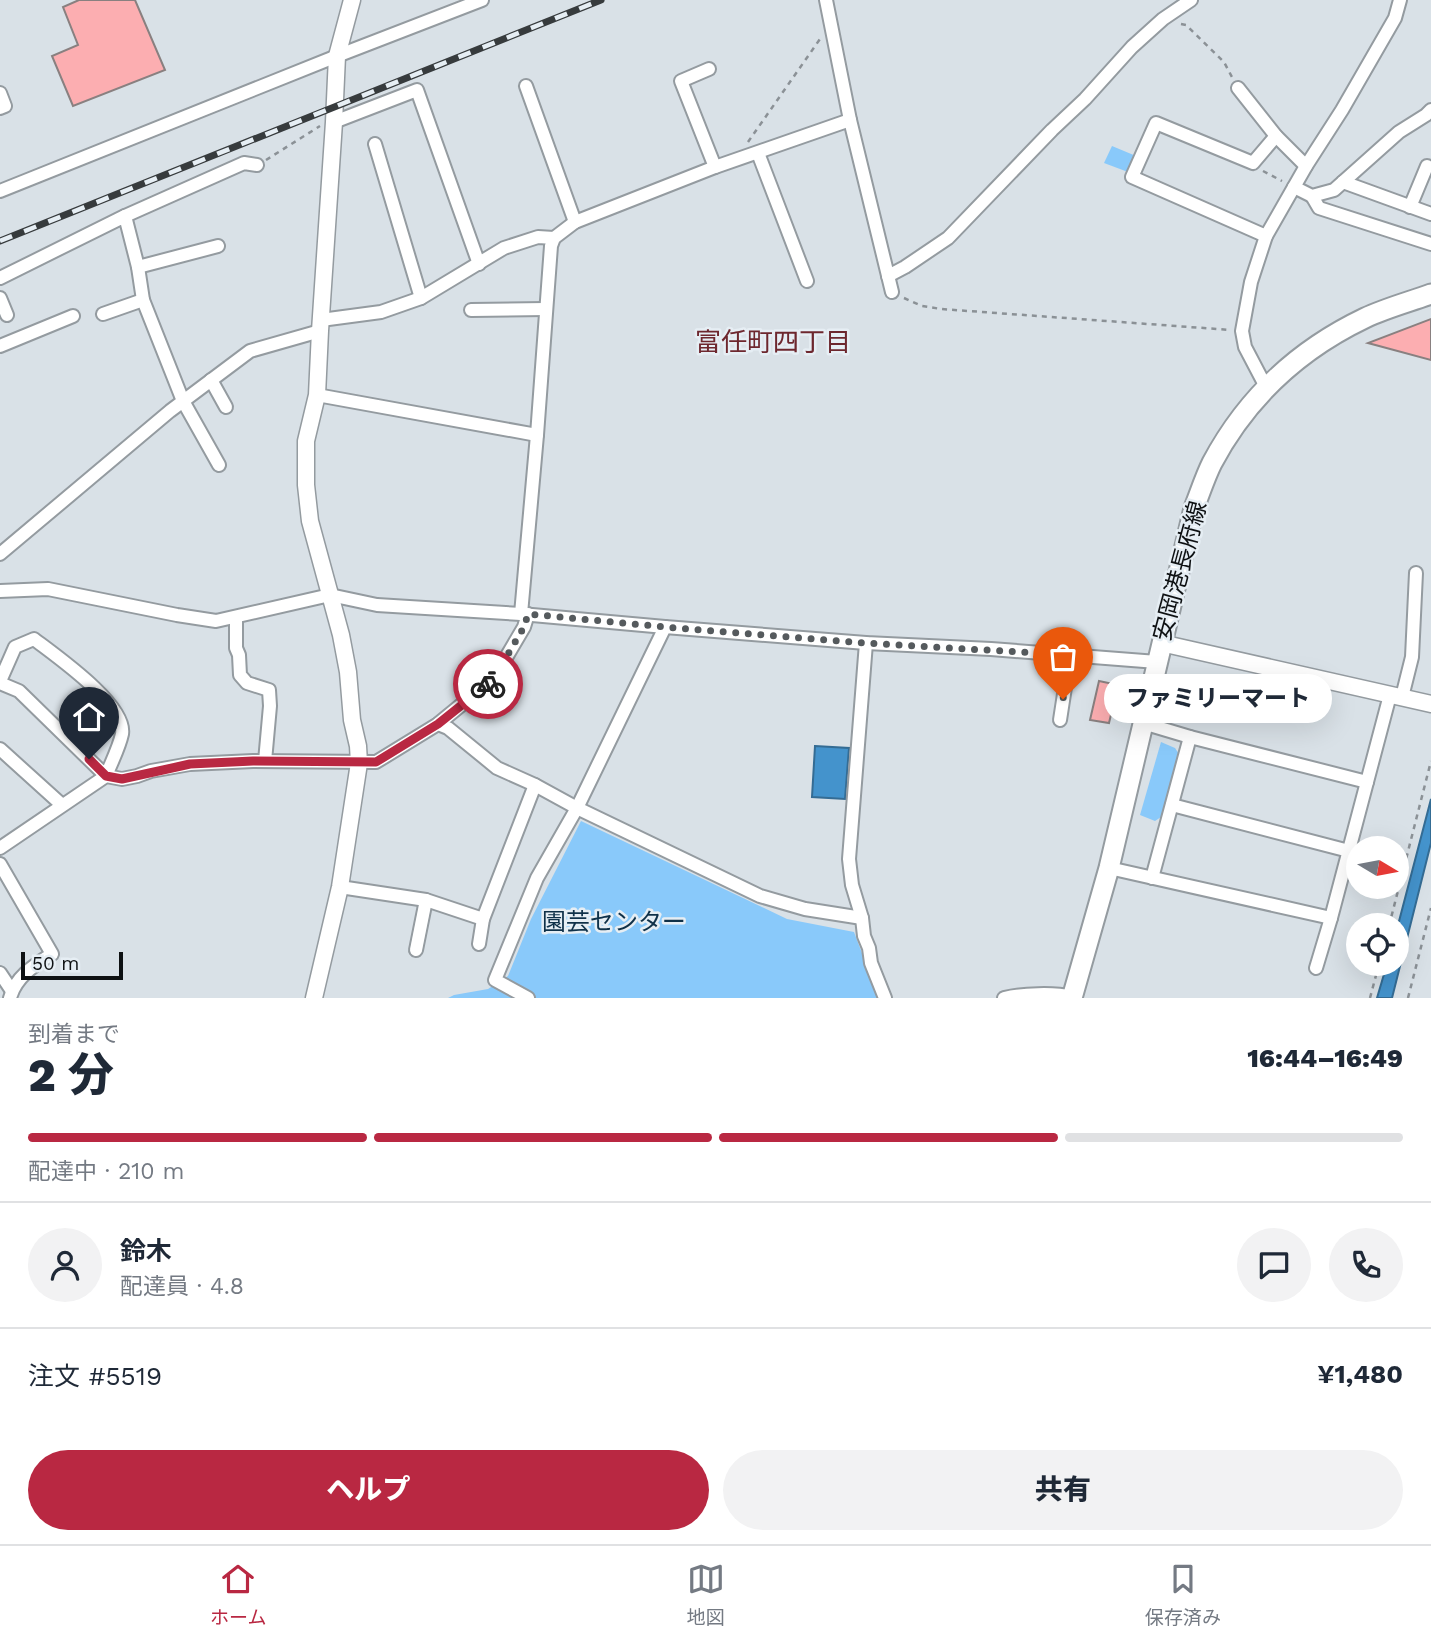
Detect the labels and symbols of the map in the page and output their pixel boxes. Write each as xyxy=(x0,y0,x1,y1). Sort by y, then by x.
district label: 富任町四丁目 xyxy=(695,327,851,357)
street label: 安岡港長府線 xyxy=(1148,498,1212,644)
pin xyxy=(1033,627,1093,699)
courier xyxy=(453,649,523,719)
callout: ファミリーマート xyxy=(1105,674,1332,724)
pin xyxy=(59,687,119,759)
north arrow xyxy=(1346,836,1409,900)
park label: 園芸センター xyxy=(542,908,686,936)
scale bar xyxy=(21,949,122,981)

